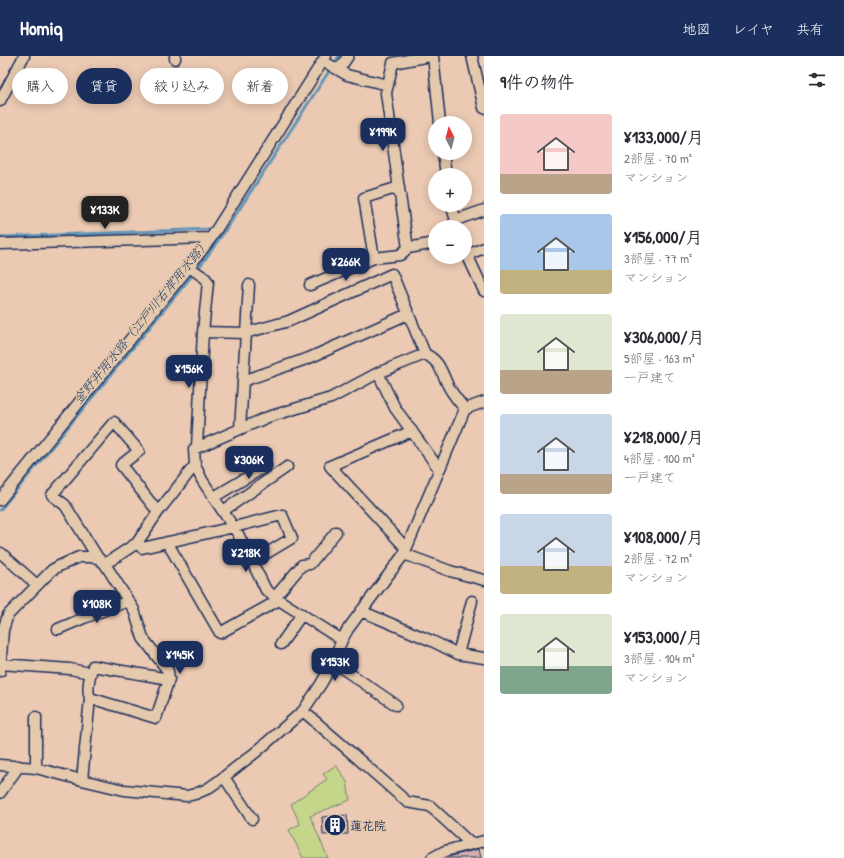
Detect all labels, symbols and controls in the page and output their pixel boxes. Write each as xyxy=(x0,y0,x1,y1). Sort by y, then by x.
text: Homiq xyxy=(20,15,63,41)
text: 地図 xyxy=(683,19,711,38)
text: レイヤ xyxy=(733,19,774,38)
text: 共有 xyxy=(796,19,824,38)
chip: 購入 xyxy=(12,68,68,104)
chip: 賃貸 xyxy=(76,68,132,104)
chip: 絞り込み xyxy=(140,68,224,104)
chip: 新着 xyxy=(232,68,288,104)
icon: filters xyxy=(806,69,828,91)
text: 9件の物件 xyxy=(500,70,574,93)
north arrow xyxy=(428,116,472,160)
map controls xyxy=(428,116,472,264)
pin: ¥199K xyxy=(355,118,411,152)
text: ¥199K xyxy=(369,122,397,140)
text: ¥133,000/月 xyxy=(624,125,704,148)
icon: home xyxy=(532,130,580,178)
text: 2部屋 · 70 m² xyxy=(624,149,692,167)
button: + xyxy=(428,168,472,212)
text: マンション xyxy=(624,168,688,186)
pin: ¥133K xyxy=(77,196,133,230)
text: ¥133K xyxy=(90,200,120,218)
button: − xyxy=(428,220,472,264)
text: ¥156,000/月 xyxy=(624,225,703,248)
icon: home xyxy=(532,230,580,278)
water label: 金野井用水路（江戸川右岸用水路） xyxy=(69,235,213,407)
pin: ¥266K xyxy=(318,248,374,282)
text: 3部屋 · 77 m² xyxy=(624,249,692,267)
text: ¥266K xyxy=(331,252,361,270)
text: マンション xyxy=(624,268,688,286)
text: ¥306,000/月 xyxy=(624,325,704,348)
icon: home xyxy=(532,330,580,378)
text: 5部屋 · 163 m² xyxy=(624,349,695,367)
pin: ¥156K xyxy=(161,355,217,389)
text: ¥156K xyxy=(175,359,203,377)
text: 一戸建て xyxy=(624,368,676,386)
text: ¥218,000/月 xyxy=(624,425,704,448)
icon: home xyxy=(532,430,580,478)
pin: ¥306K xyxy=(221,446,277,480)
text: 4部屋 · 100 m² xyxy=(624,449,695,467)
text: ¥306K xyxy=(234,450,264,468)
text: 一戸建て xyxy=(624,468,676,486)
text: ¥108,000/月 xyxy=(624,525,704,548)
icon: home xyxy=(532,530,580,578)
pin: ¥218K xyxy=(218,539,274,573)
text: ¥218K xyxy=(231,543,261,561)
text: 2部屋 · 72 m² xyxy=(624,549,692,567)
text: マンション xyxy=(624,568,688,586)
pin: ¥108K xyxy=(69,590,125,624)
text: ¥108K xyxy=(82,594,112,612)
text: ¥153,000/月 xyxy=(624,625,703,648)
icon: home xyxy=(532,630,580,678)
pin: ¥145K xyxy=(152,641,208,675)
text: ¥145K xyxy=(166,645,194,663)
pin: ¥153K xyxy=(307,648,363,682)
text: 3部屋 · 104 m² xyxy=(624,649,695,667)
text: ¥153K xyxy=(321,652,349,670)
text: マンション xyxy=(624,668,688,686)
building icon: 蓮花院 xyxy=(322,812,348,838)
place label: 蓮花院 xyxy=(350,817,386,834)

